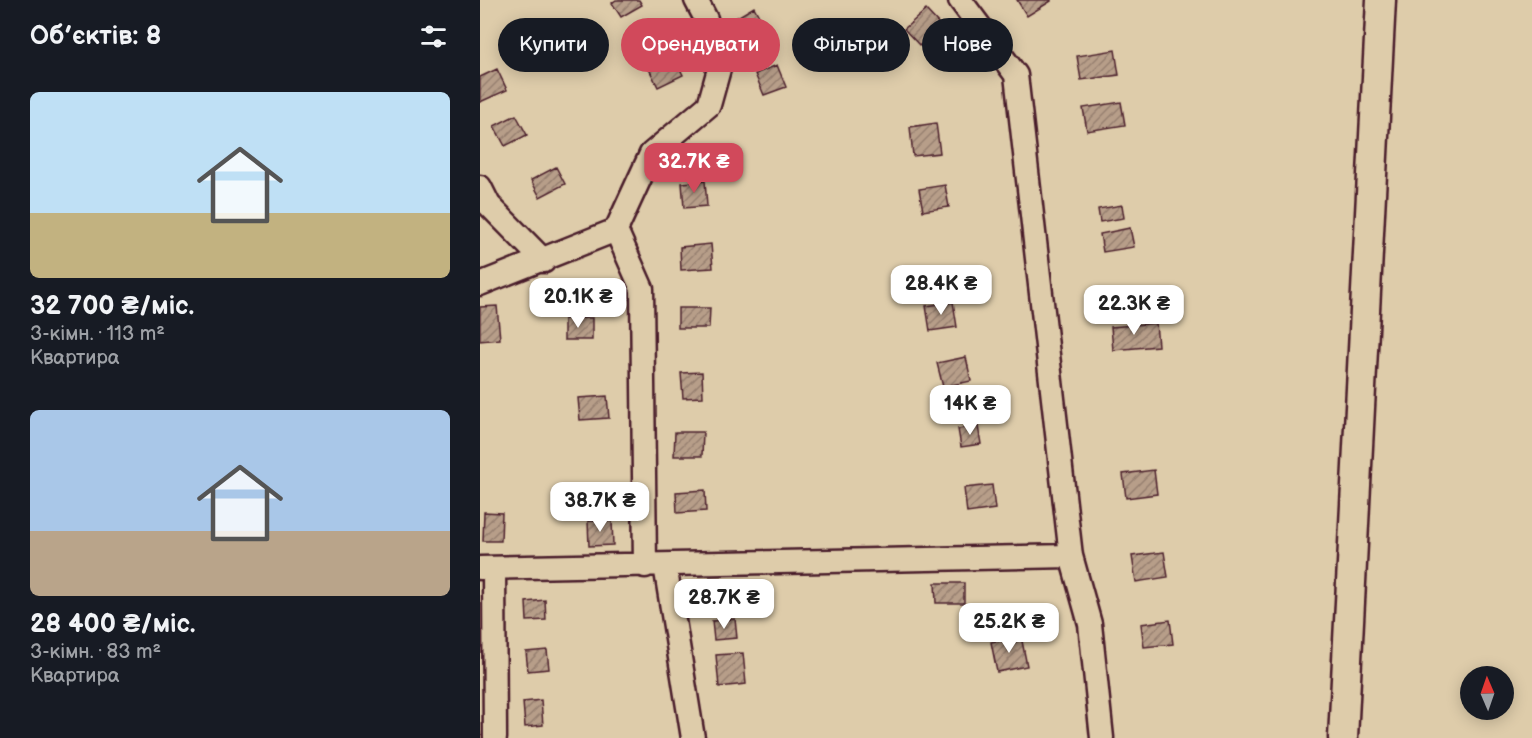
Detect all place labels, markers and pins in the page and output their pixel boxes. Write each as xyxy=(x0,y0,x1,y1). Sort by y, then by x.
pin: 32.7K ₴ xyxy=(639,143,749,194)
pin: 28.4K ₴ xyxy=(886,265,996,316)
pin: 20.1K ₴ xyxy=(523,278,633,329)
pin: 22.3K ₴ xyxy=(1079,285,1189,336)
pin: 14K ₴ xyxy=(928,385,1012,436)
pin: 38.7K ₴ xyxy=(545,482,655,533)
pin: 28.7K ₴ xyxy=(669,579,779,630)
pin: 25.2K ₴ xyxy=(954,603,1064,654)

